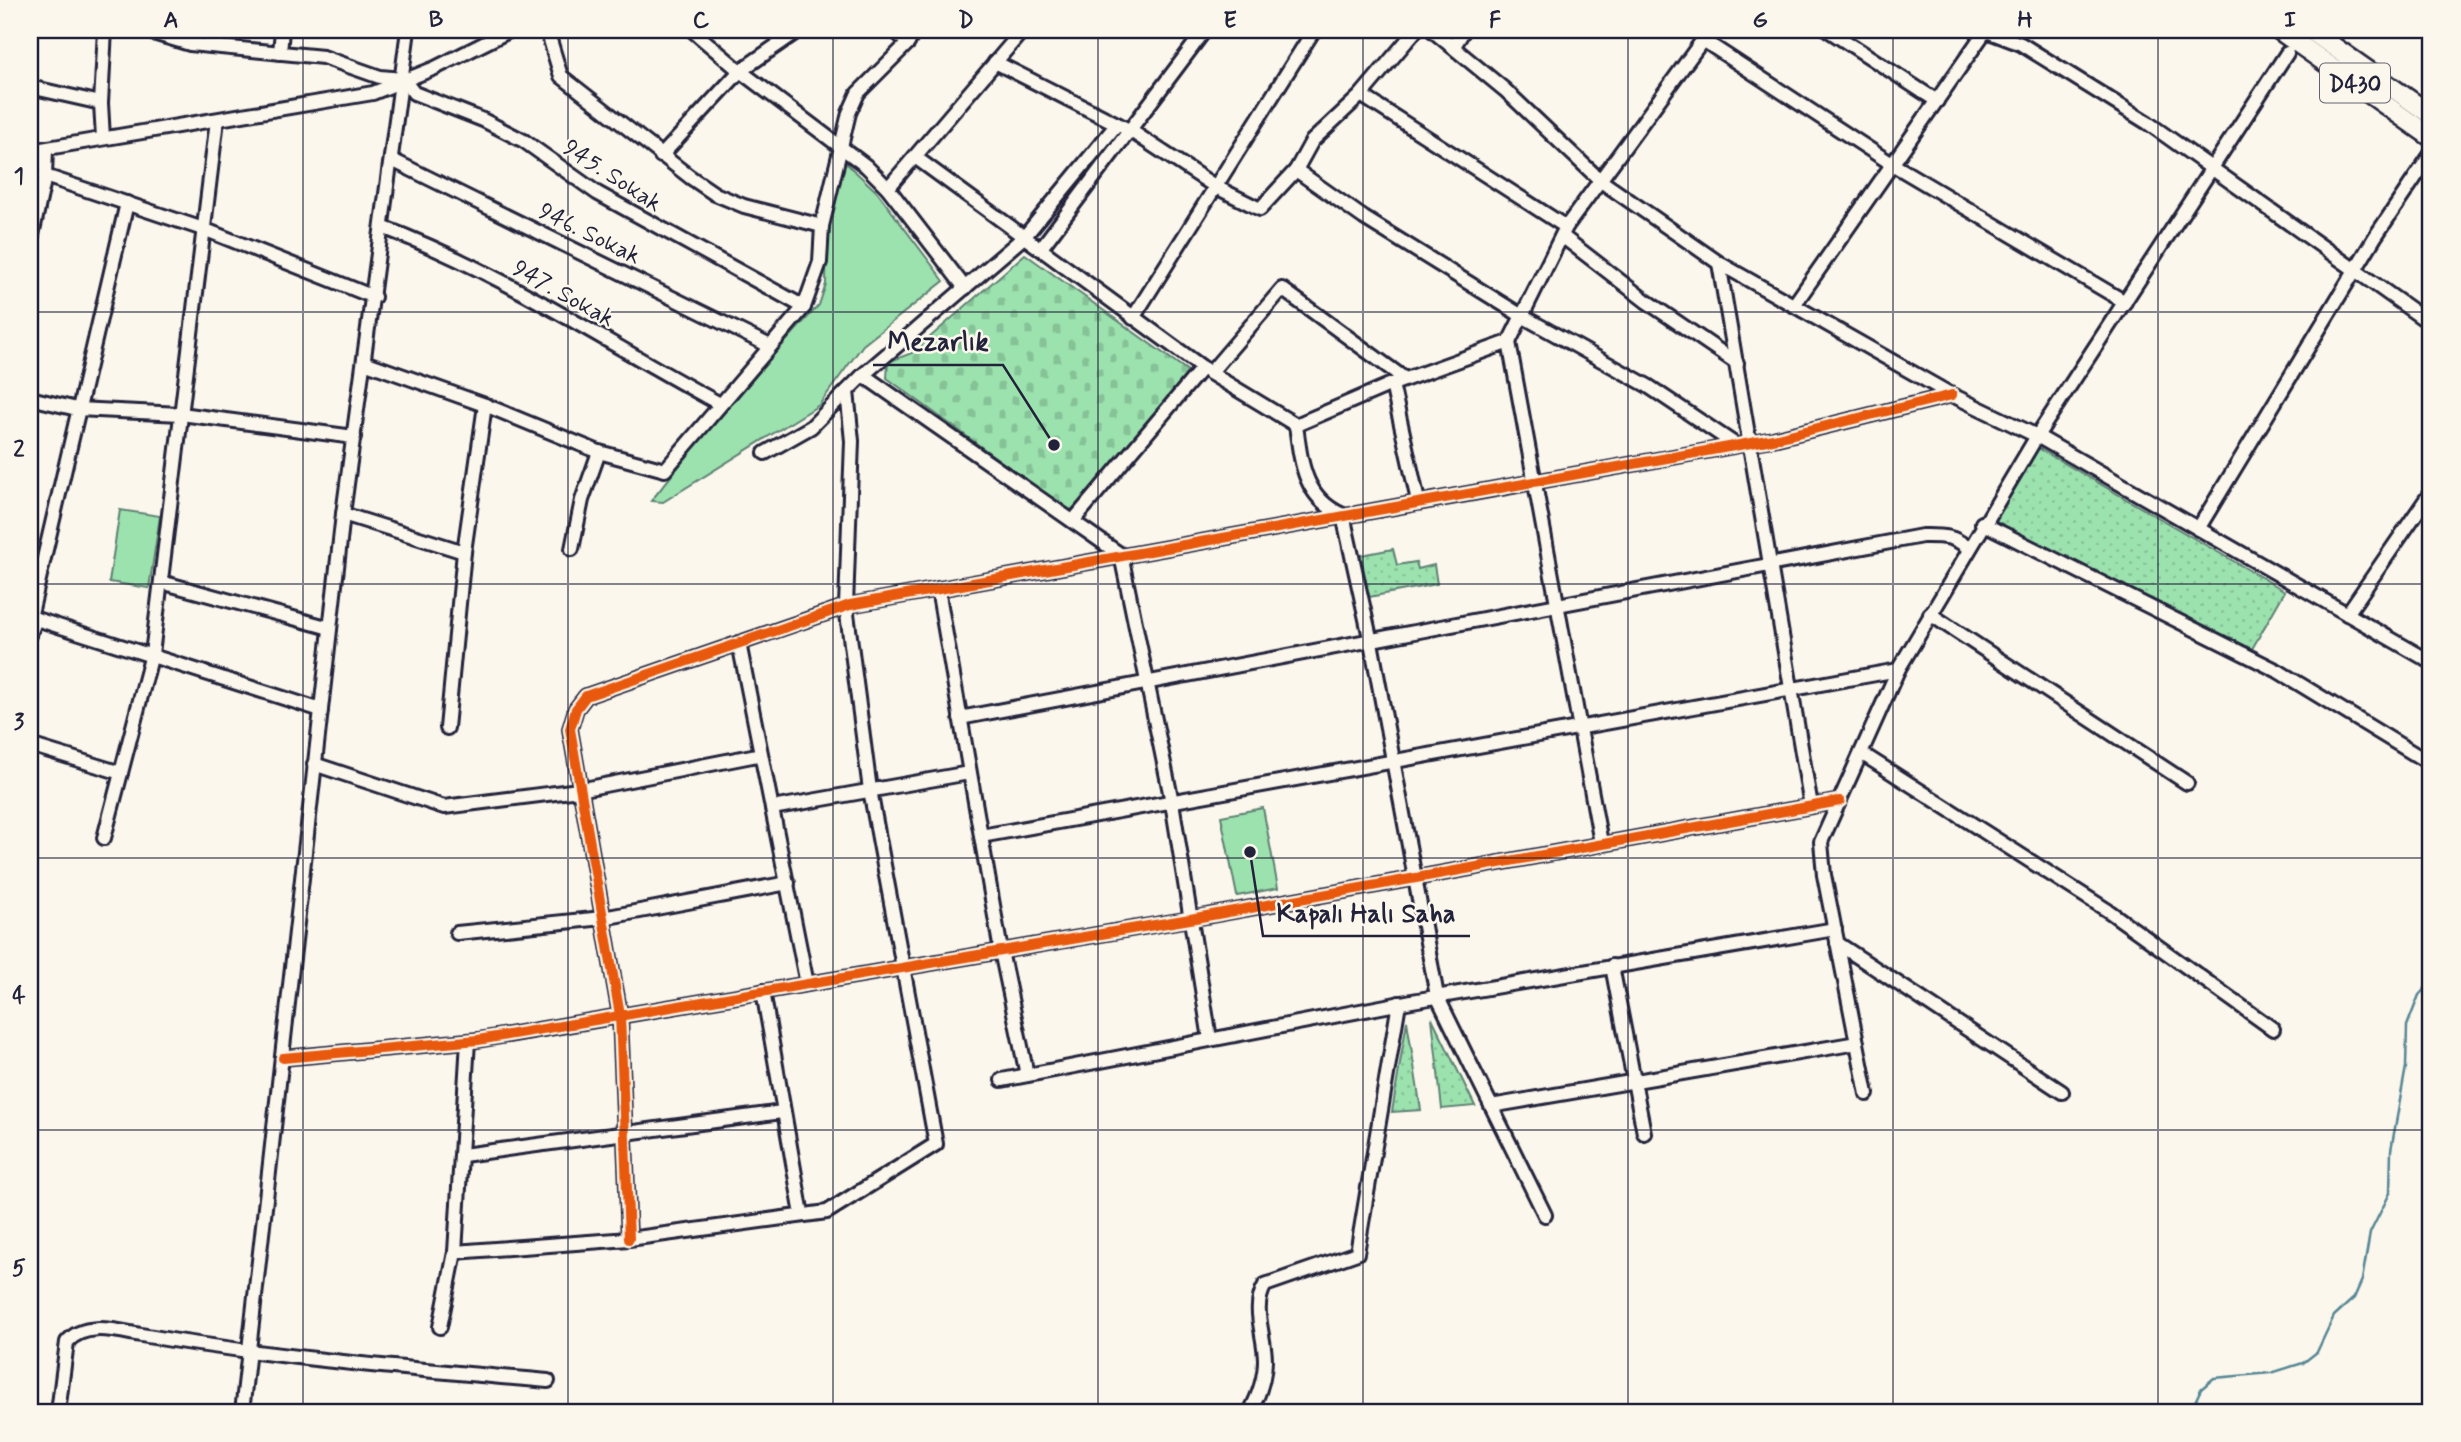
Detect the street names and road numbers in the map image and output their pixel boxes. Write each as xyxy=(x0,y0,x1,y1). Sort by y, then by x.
road number: D430 xyxy=(2320,64,2390,102)
street label: 945. Sokak xyxy=(557,133,668,220)
street label: 946. Sokak xyxy=(533,196,646,272)
street label: 947. Sokak xyxy=(507,254,620,335)

